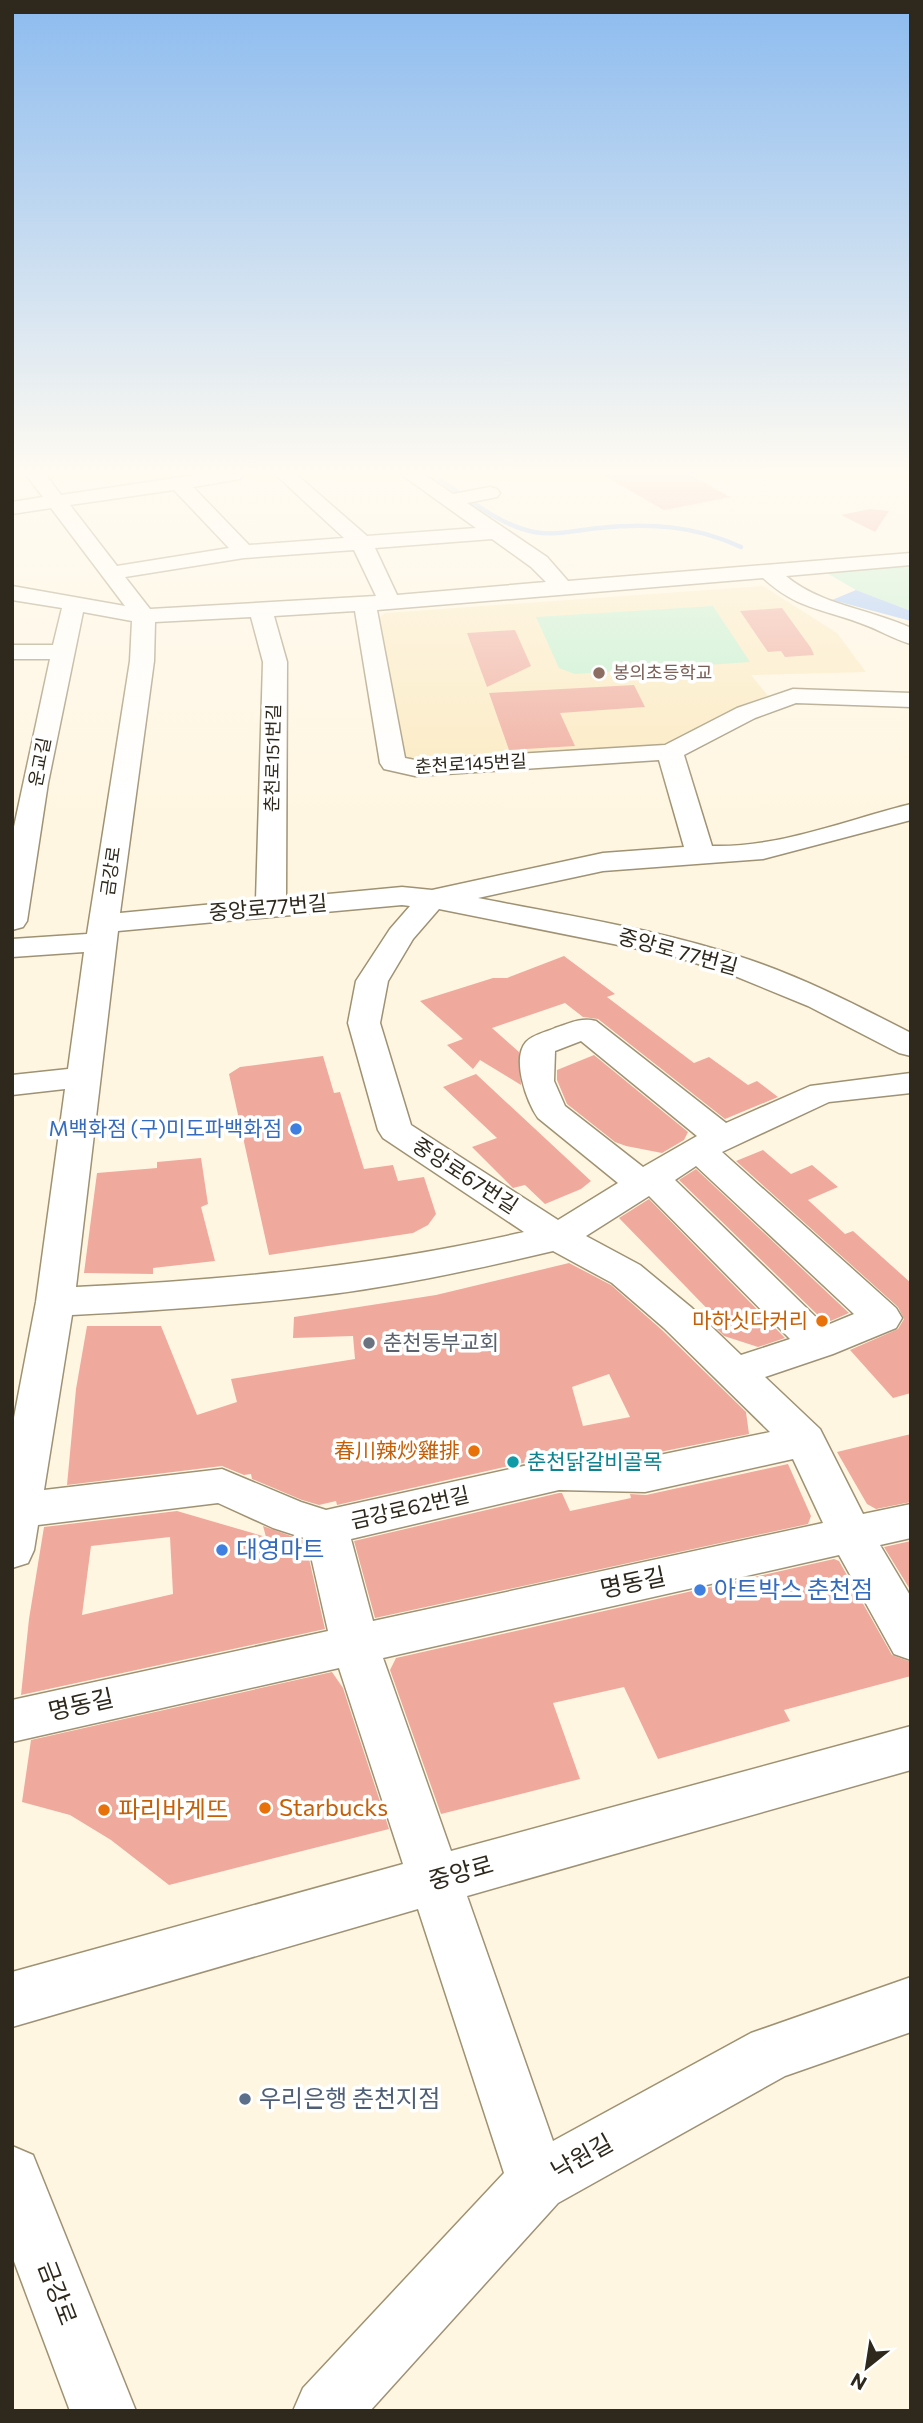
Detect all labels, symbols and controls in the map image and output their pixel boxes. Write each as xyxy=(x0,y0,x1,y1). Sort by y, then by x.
place label: 봉의초등학교 xyxy=(613,661,712,683)
marker: 봉의초등학교 xyxy=(591,665,607,681)
street label: 춘천로151번길 xyxy=(260,704,284,812)
street label: 운교길 xyxy=(23,735,55,788)
street label: 춘천로145번길 xyxy=(415,749,527,777)
street label: 금강로 xyxy=(96,845,124,897)
street label: 중앙로77번길 xyxy=(208,889,328,924)
street label: 중앙로 77번길 xyxy=(616,923,741,979)
place label: M백화점 (구)미도파백화점 xyxy=(49,1115,282,1140)
marker: M백화점 (구)미도파백화점 xyxy=(288,1121,304,1137)
street label: 중앙로67번길 xyxy=(409,1131,523,1218)
place label: 마하싯다커리 xyxy=(692,1307,808,1332)
marker: 마하싯다커리 xyxy=(814,1313,830,1329)
place label: 춘천동부교회 xyxy=(383,1329,499,1354)
marker: 춘천동부교회 xyxy=(361,1335,377,1351)
place label: 春川辣炒雞排 xyxy=(334,1437,460,1462)
marker: 春川辣炒雞排 xyxy=(466,1443,482,1459)
place label: 춘천닭갈비골목 xyxy=(527,1448,662,1473)
marker: 춘천닭갈비골목 xyxy=(505,1454,521,1470)
street label: 금강로62번길 xyxy=(348,1481,471,1532)
place label: 대영마트 xyxy=(236,1534,324,1563)
marker: 대영마트 xyxy=(214,1542,230,1558)
street label: 명동길 xyxy=(597,1560,668,1603)
place label: 아트박스 춘천점 xyxy=(714,1574,873,1603)
marker: 아트박스 춘천점 xyxy=(692,1582,708,1598)
street label: 명동길 xyxy=(45,1682,116,1725)
place label: Starbucks xyxy=(279,1792,388,1821)
place label: 파리바게뜨 xyxy=(118,1794,228,1823)
marker: Starbucks xyxy=(257,1800,273,1816)
marker: 파리바게뜨 xyxy=(96,1802,112,1818)
street label: 중앙로 xyxy=(425,1848,496,1895)
place label: 우리은행 춘천지점 xyxy=(259,2083,440,2112)
marker: 우리은행 춘천지점 xyxy=(237,2091,253,2107)
street label: 낙원길 xyxy=(545,2127,617,2184)
street label: 금강로 xyxy=(33,2256,84,2329)
north arrow xyxy=(832,2332,902,2402)
text: N xyxy=(846,2369,870,2396)

